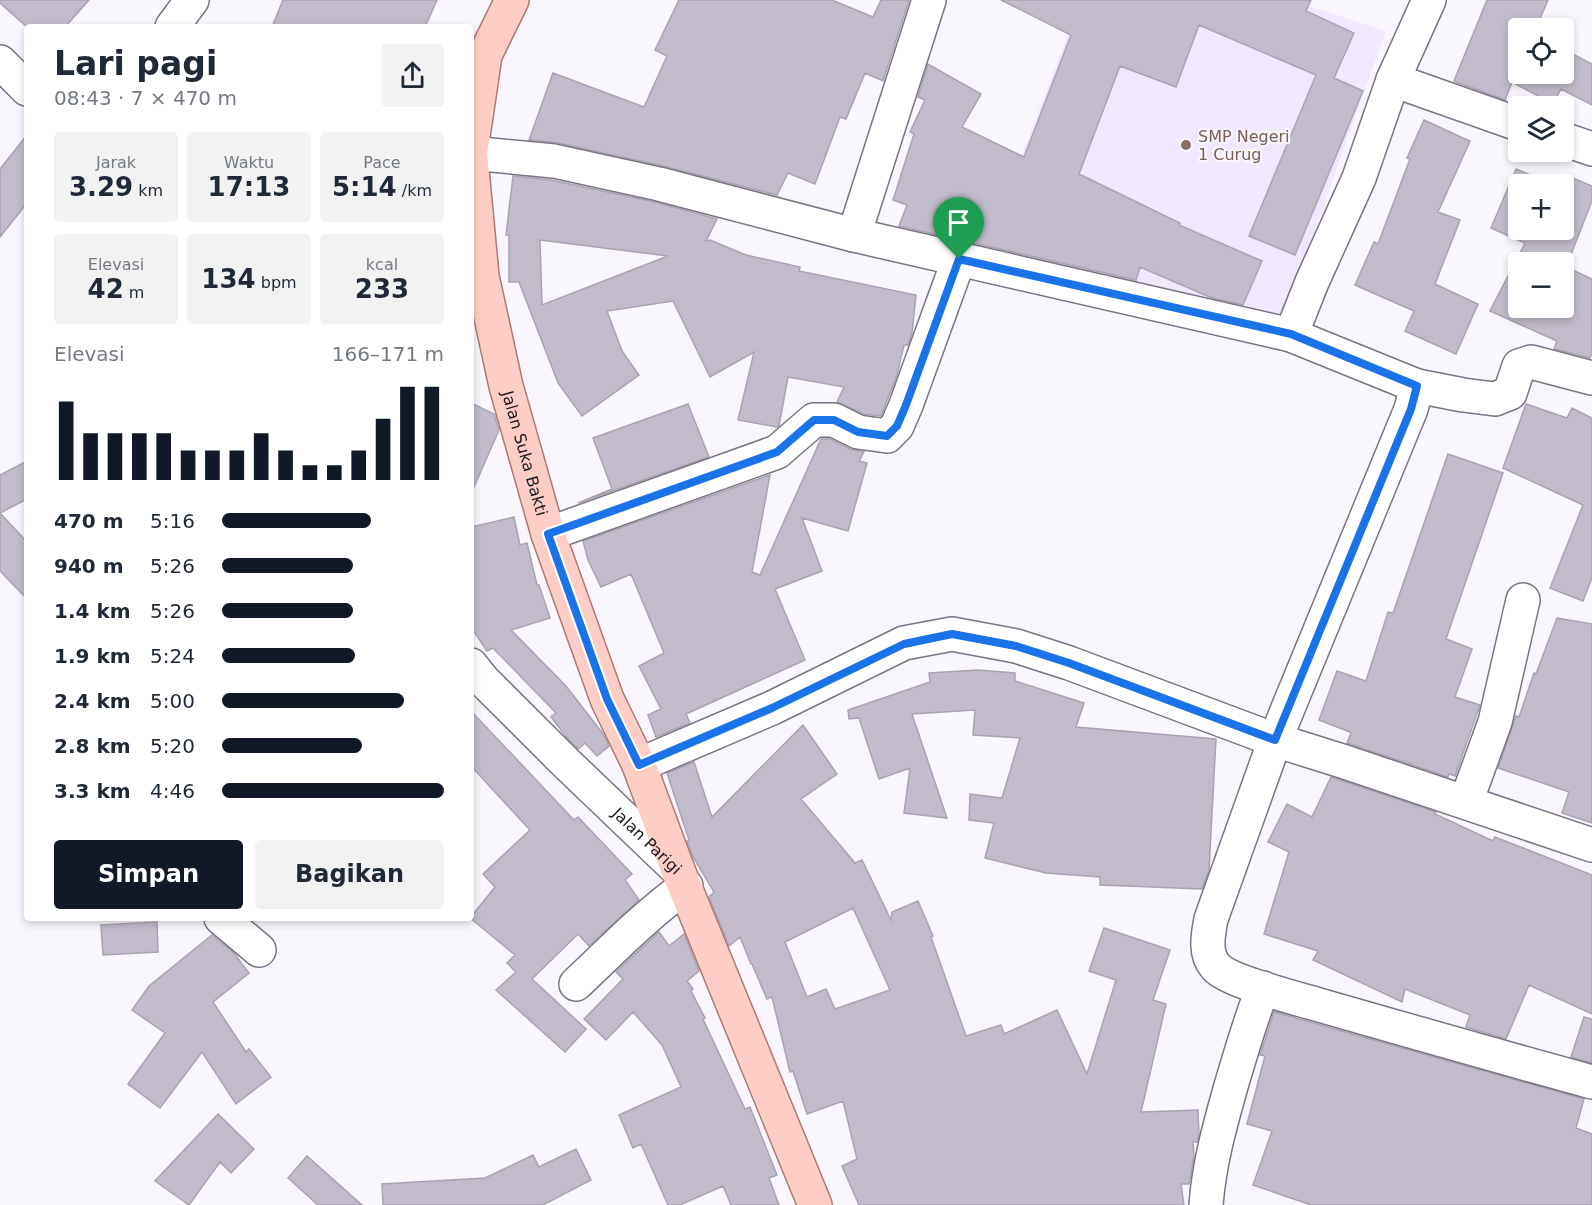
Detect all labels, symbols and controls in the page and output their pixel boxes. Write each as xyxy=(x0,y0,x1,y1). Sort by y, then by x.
map controls xyxy=(1508,18,1574,318)
button: locate xyxy=(1508,18,1574,84)
text: Lari pagi xyxy=(54,44,217,83)
button: share xyxy=(381,44,444,107)
text: 08:43 · 7 × 470 m xyxy=(54,86,237,110)
button: layers xyxy=(1508,96,1574,162)
place label: SMP Negeri 1 Curug xyxy=(1198,127,1290,164)
marker: SMP Negeri 1 Curug xyxy=(1179,138,1193,152)
text: Jarak xyxy=(96,153,136,172)
text: Waktu xyxy=(224,153,274,172)
text: Pace xyxy=(363,153,401,172)
text: 3.29 xyxy=(69,172,133,202)
text: 17:13 xyxy=(208,172,290,202)
text: 5:14 xyxy=(332,172,397,202)
button: + xyxy=(1508,174,1574,240)
text: km xyxy=(133,181,163,200)
text: /km xyxy=(397,181,432,200)
pin xyxy=(933,197,984,259)
icon: arrive xyxy=(942,206,975,239)
button: − xyxy=(1508,252,1574,318)
text: Elevasi xyxy=(88,255,144,274)
text: kcal xyxy=(366,255,398,274)
text: 134 xyxy=(201,264,256,294)
text: bpm xyxy=(256,273,297,292)
text: 42 xyxy=(88,274,124,304)
text: 233 xyxy=(355,274,409,304)
text: m xyxy=(124,283,144,302)
text: Elevasi xyxy=(54,342,125,366)
text: 166–171 m xyxy=(332,342,444,366)
street label: Jalan Suka Bakti xyxy=(498,388,552,518)
text: 470 m xyxy=(54,509,124,533)
text: 5:16 xyxy=(150,509,195,533)
text: 940 m xyxy=(54,554,124,578)
text: 5:26 xyxy=(150,554,195,578)
text: 1.4 km xyxy=(54,599,131,623)
text: 5:26 xyxy=(150,599,195,623)
text: 1.9 km xyxy=(54,644,131,668)
text: 5:24 xyxy=(150,644,195,668)
text: 2.4 km xyxy=(54,689,131,713)
text: 5:00 xyxy=(150,689,195,713)
text: 2.8 km xyxy=(54,734,131,758)
text: 5:20 xyxy=(150,734,195,758)
text: 3.3 km xyxy=(54,779,131,803)
text: 4:46 xyxy=(150,779,195,803)
street label: Jalan Parigi xyxy=(608,803,686,878)
button: Simpan xyxy=(54,840,243,909)
button: Bagikan xyxy=(255,840,444,909)

